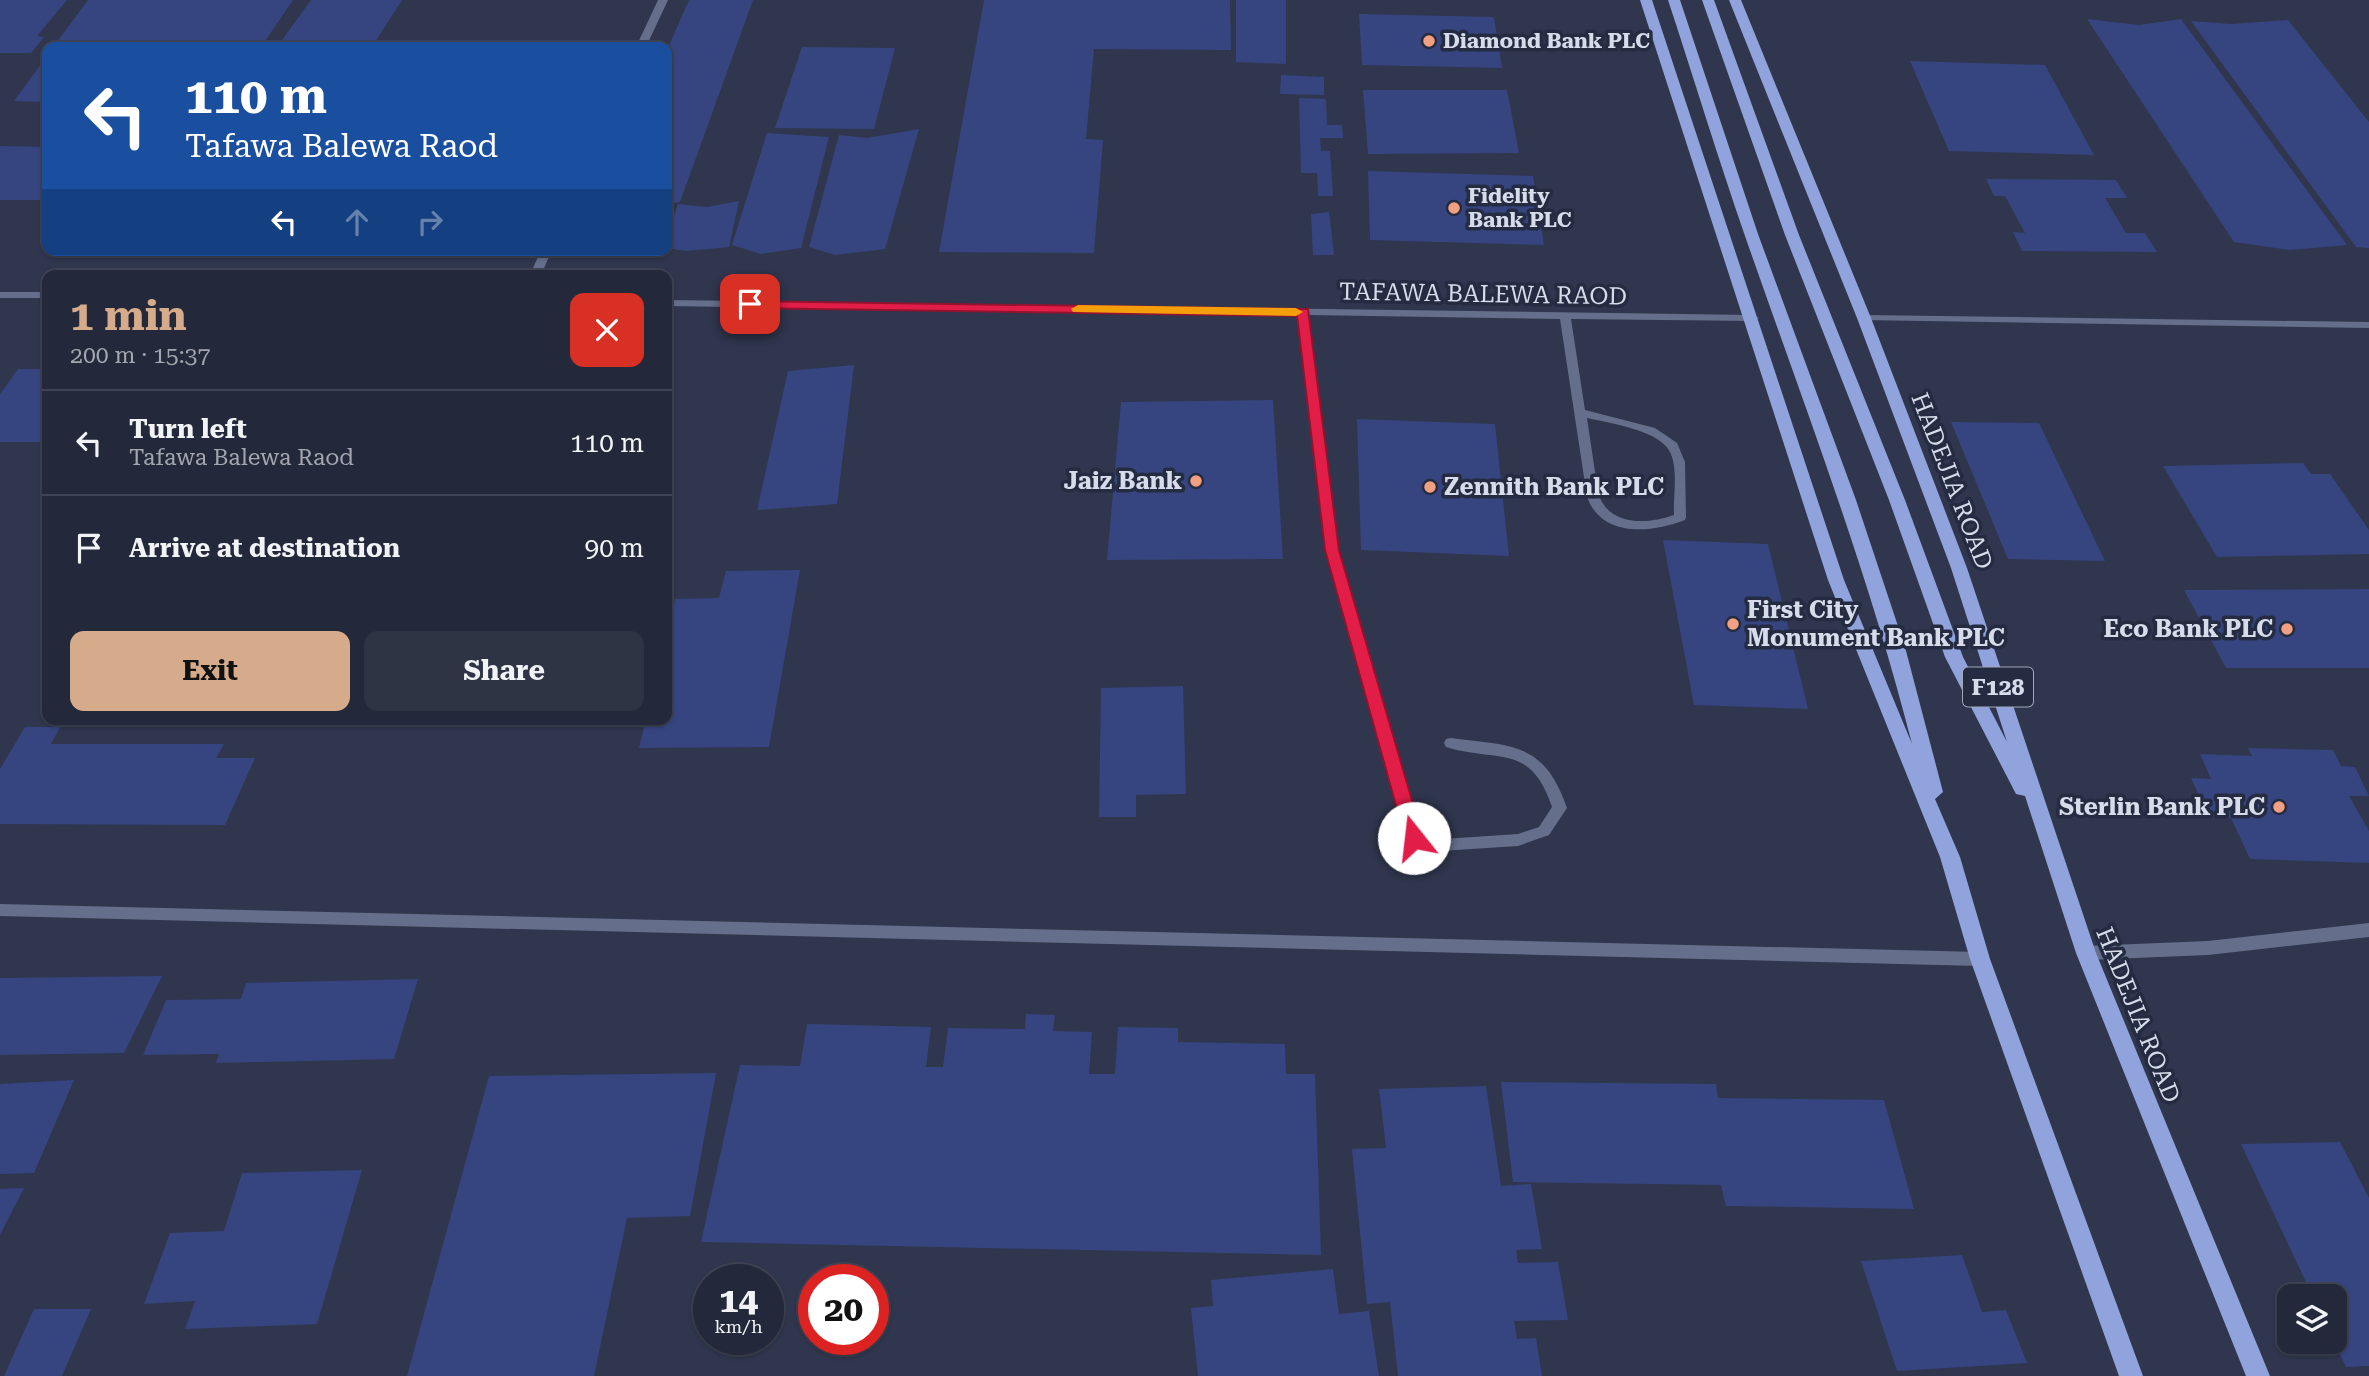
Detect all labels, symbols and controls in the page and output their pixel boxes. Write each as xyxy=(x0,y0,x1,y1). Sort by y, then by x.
place label: Diamond Bank PLC xyxy=(1443,29,1650,53)
marker: Diamond Bank PLC xyxy=(1421,33,1437,49)
text: 110 m xyxy=(185,68,327,125)
icon: left xyxy=(70,70,161,161)
text: Tafawa Balewa Raod xyxy=(185,127,498,165)
place label: Fidelity Bank PLC xyxy=(1468,184,1572,232)
marker: Fidelity Bank PLC xyxy=(1446,200,1462,216)
icon: left xyxy=(265,203,303,241)
icon: ahead xyxy=(338,203,376,241)
icon: right xyxy=(411,203,449,241)
pin xyxy=(720,274,780,334)
street label: TAFAWA BALEWA RAOD xyxy=(1339,277,1627,311)
icon: arrive xyxy=(731,285,769,323)
text: 1 min xyxy=(70,291,187,340)
button: close xyxy=(570,293,644,367)
text: 200 m · 15:37 xyxy=(70,342,210,369)
street label: HADEJIA ROAD xyxy=(1905,389,1999,573)
text: Turn left xyxy=(129,414,247,444)
icon: left xyxy=(70,424,108,462)
text: 110 m xyxy=(570,428,644,458)
text: Tafawa Balewa Raod xyxy=(129,444,354,471)
place label: Jaiz Bank xyxy=(1064,467,1182,495)
marker: Jaiz Bank xyxy=(1188,473,1204,489)
place label: Zennith Bank PLC xyxy=(1444,473,1664,501)
marker: Zennith Bank PLC xyxy=(1422,479,1438,495)
icon: arrive xyxy=(70,529,108,567)
text: Arrive at destination xyxy=(129,533,400,563)
text: 90 m xyxy=(585,533,644,563)
place label: First City Monument Bank PLC xyxy=(1747,596,2005,652)
place label: Eco Bank PLC xyxy=(2104,615,2273,643)
marker: First City Monument Bank PLC xyxy=(1725,616,1741,632)
marker: Eco Bank PLC xyxy=(2279,621,2295,637)
button: Exit xyxy=(70,631,350,711)
button: Share xyxy=(364,631,644,711)
road number: F128 xyxy=(1963,667,2033,706)
place label: Sterlin Bank PLC xyxy=(2059,793,2265,821)
marker: Sterlin Bank PLC xyxy=(2271,799,2287,815)
position arrow xyxy=(1377,801,1451,875)
street label: HADEJIA ROAD xyxy=(2090,923,2186,1107)
speed limit sign: 20 xyxy=(798,1264,889,1355)
text: 14 xyxy=(719,1280,758,1321)
map controls xyxy=(2277,1284,2347,1354)
button: layers xyxy=(2277,1284,2347,1354)
text: km/h xyxy=(714,1316,763,1337)

